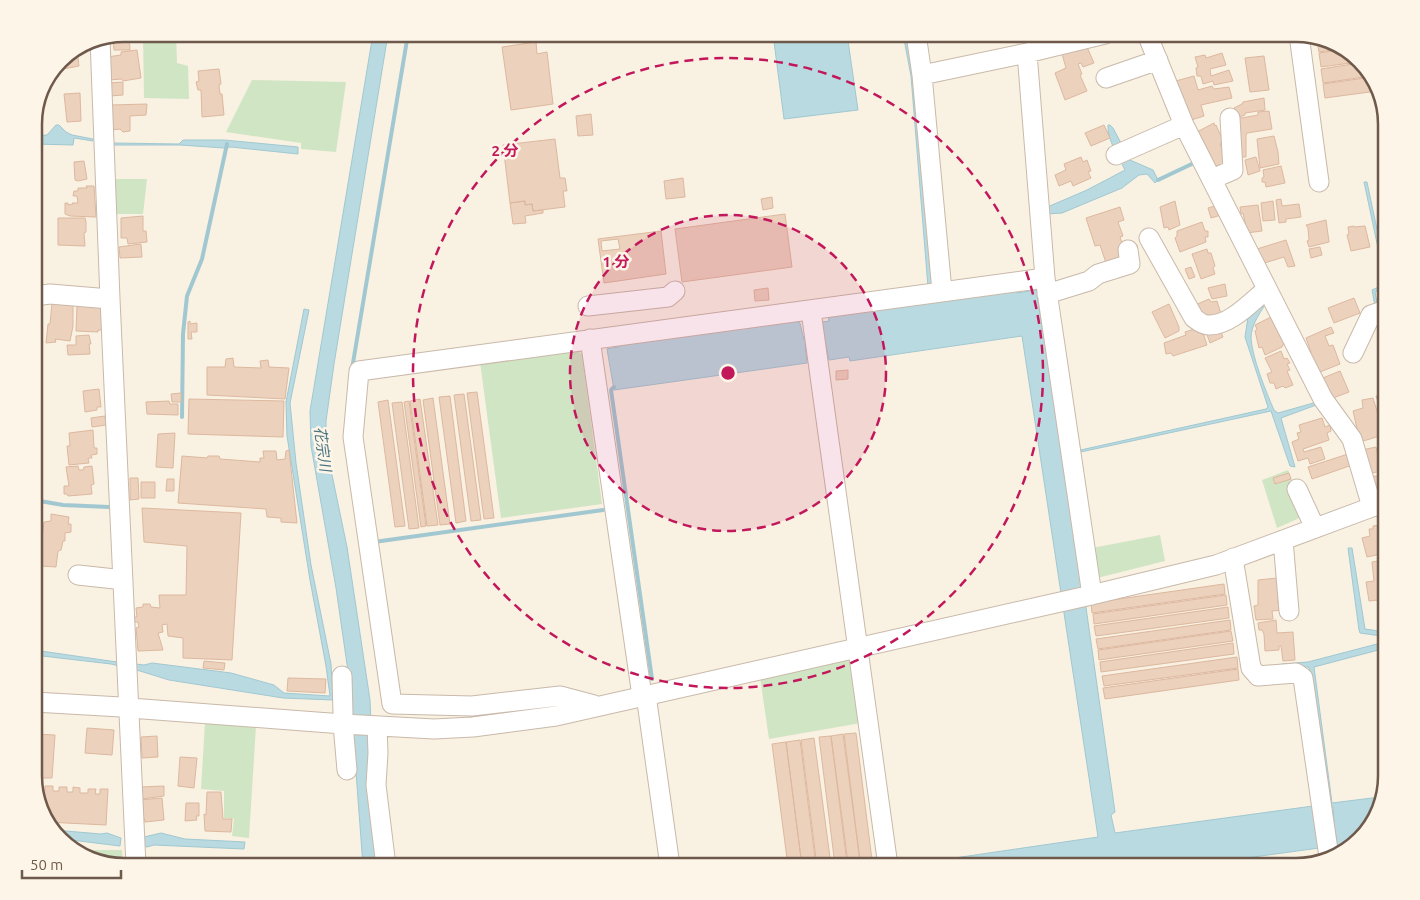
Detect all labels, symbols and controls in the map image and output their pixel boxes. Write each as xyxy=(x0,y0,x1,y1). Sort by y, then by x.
text: 2 分 xyxy=(491,142,519,159)
text: 1 分 xyxy=(602,253,630,270)
centre of rings xyxy=(719,364,737,382)
water label: 花宗川 xyxy=(311,426,335,474)
scale bar xyxy=(22,848,121,880)
text: 50 m xyxy=(30,856,63,873)

